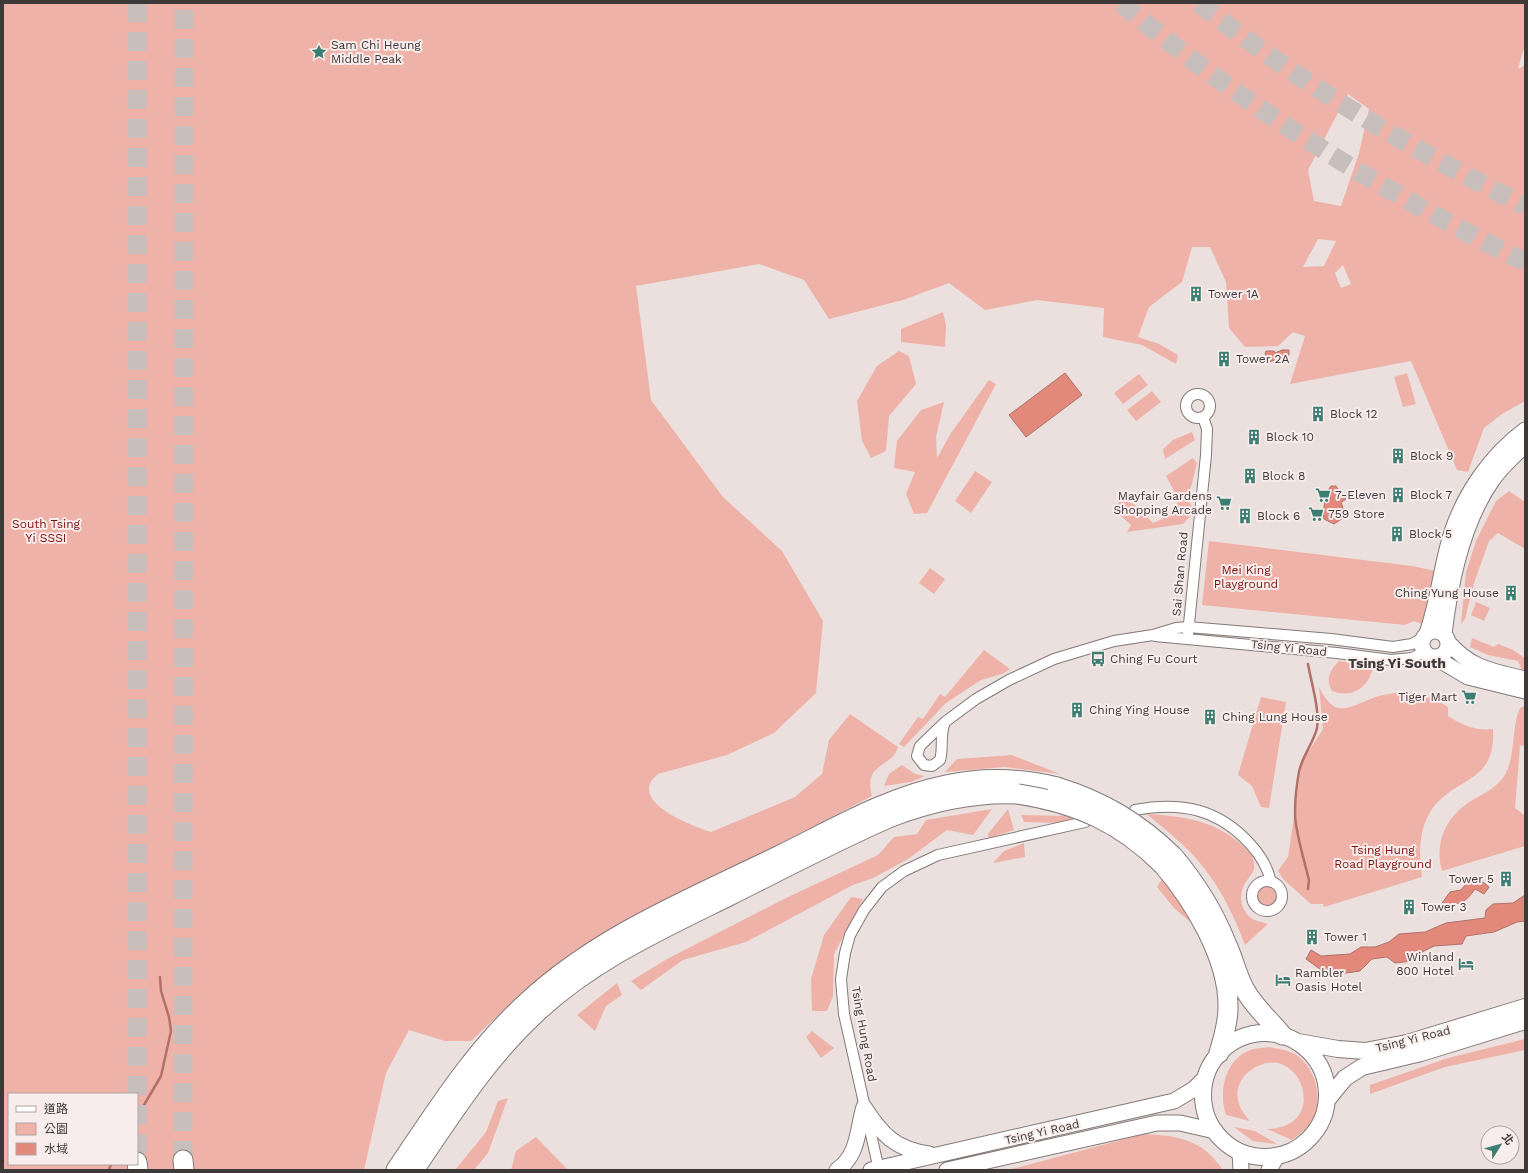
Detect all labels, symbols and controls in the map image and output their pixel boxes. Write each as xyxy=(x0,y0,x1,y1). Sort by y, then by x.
place label: Sam Chi Heung Middle Peak xyxy=(331,38,421,66)
place icon: Sam Chi Heung Middle Peak xyxy=(310,43,328,61)
building icon: Tower 1A xyxy=(1187,285,1205,303)
place label: Tower 1A xyxy=(1208,287,1259,301)
building icon: Tower 2A xyxy=(1215,350,1233,368)
place label: Tower 2A xyxy=(1236,352,1289,366)
building icon: Block 12 xyxy=(1309,405,1327,423)
place label: Block 12 xyxy=(1330,407,1378,421)
building icon: Block 10 xyxy=(1245,428,1263,446)
place label: Block 10 xyxy=(1266,430,1314,444)
building icon: Block 9 xyxy=(1389,447,1407,465)
place label: Block 9 xyxy=(1410,449,1453,463)
building icon: Block 8 xyxy=(1241,467,1259,485)
place label: Block 8 xyxy=(1262,469,1305,483)
supermarket icon: 7-Eleven xyxy=(1314,486,1332,504)
building icon: Block 7 xyxy=(1389,486,1407,504)
place label: 7-Eleven xyxy=(1335,488,1386,502)
place label: Block 7 xyxy=(1410,488,1453,502)
place label: Mayfair Gardens Shopping Arcade xyxy=(1113,489,1212,517)
supermarket icon: Mayfair Gardens Shopping Arcade xyxy=(1215,494,1233,512)
supermarket icon: 759 Store xyxy=(1307,505,1325,523)
building icon: Block 6 xyxy=(1236,507,1254,525)
place label: 759 Store xyxy=(1328,507,1385,521)
place label: Block 6 xyxy=(1257,509,1300,523)
park label: South Tsing Yi SSSI xyxy=(12,517,81,545)
building icon: Block 5 xyxy=(1388,525,1406,543)
place label: Block 5 xyxy=(1409,527,1452,541)
street label: Sai Shan Road xyxy=(1169,531,1191,617)
park label: Mei King Playground xyxy=(1214,563,1278,591)
building icon: Ching Yung House xyxy=(1502,584,1520,602)
place label: Ching Yung House xyxy=(1395,586,1499,600)
street label: Tsing Yi Road xyxy=(1250,637,1328,659)
bus stop icon: Ching Fu Court xyxy=(1089,650,1107,668)
place label: Ching Fu Court xyxy=(1110,652,1197,666)
district label: Tsing Yi South xyxy=(1348,655,1446,671)
supermarket icon: Tiger Mart xyxy=(1460,688,1478,706)
place label: Tiger Mart xyxy=(1398,690,1457,704)
building icon: Ching Ying House xyxy=(1068,701,1086,719)
place label: Ching Ying House xyxy=(1089,703,1190,717)
building icon: Ching Lung House xyxy=(1201,708,1219,726)
place label: Ching Lung House xyxy=(1222,710,1328,724)
park label: Tsing Hung Road Playground xyxy=(1334,843,1432,871)
building icon: Tower 5 xyxy=(1497,870,1515,888)
place label: Tower 5 xyxy=(1449,872,1494,886)
building icon: Tower 3 xyxy=(1400,898,1418,916)
place label: Tower 3 xyxy=(1421,900,1466,914)
building icon: Tower 1 xyxy=(1303,928,1321,946)
place label: Tower 1 xyxy=(1324,930,1367,944)
place label: Winland 800 Hotel xyxy=(1396,950,1454,978)
hotel icon: Winland 800 Hotel xyxy=(1457,955,1475,973)
place label: Rambler Oasis Hotel xyxy=(1295,966,1362,994)
hotel icon: Rambler Oasis Hotel xyxy=(1274,971,1292,989)
street label: Tsing Hung Road xyxy=(849,985,879,1083)
street label: Tsing Yi Road xyxy=(1374,1023,1452,1055)
legend xyxy=(8,1093,138,1165)
text: 道路 xyxy=(44,1102,68,1116)
street label: Tsing Yi Road xyxy=(1003,1117,1081,1147)
text: 公園 xyxy=(44,1122,68,1136)
north arrow xyxy=(1480,1125,1520,1165)
text: 北 xyxy=(1499,1131,1516,1148)
text: 水域 xyxy=(44,1142,68,1156)

